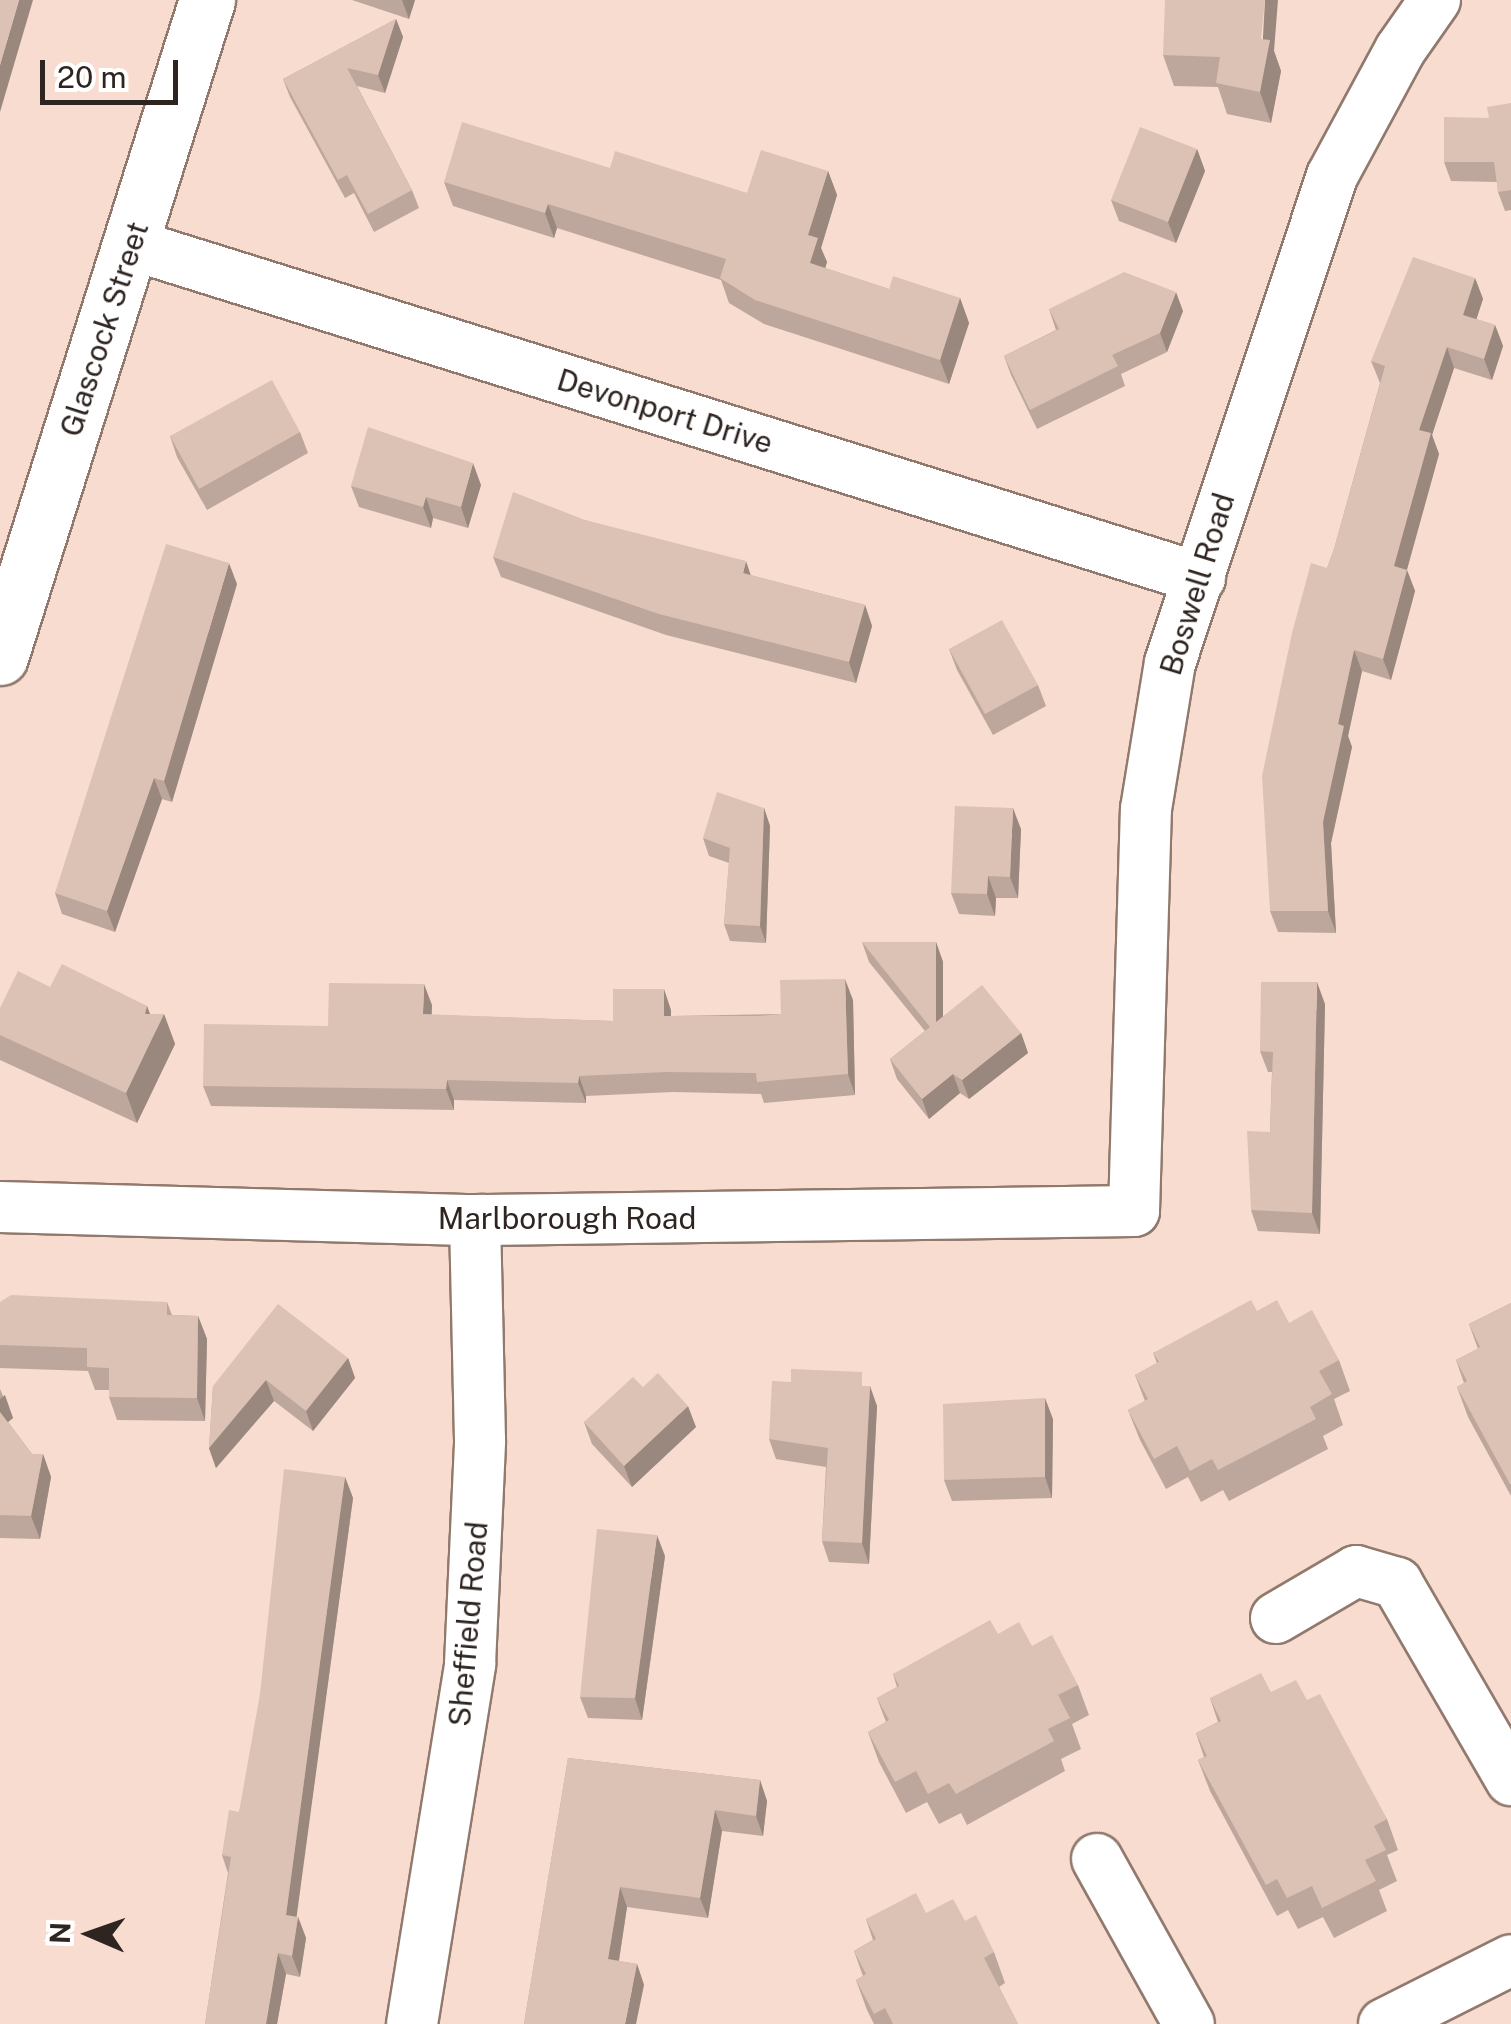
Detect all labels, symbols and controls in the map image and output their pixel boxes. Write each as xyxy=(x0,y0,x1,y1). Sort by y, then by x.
scale bar xyxy=(45,40,182,102)
text: 20 m xyxy=(57,59,126,95)
street label: Glascock Street xyxy=(52,217,156,441)
street label: Devonport Drive xyxy=(553,361,777,461)
street label: Boswell Road xyxy=(1152,489,1242,679)
street label: Marlborough Road xyxy=(438,1200,696,1236)
street label: Sheffield Road xyxy=(441,1520,495,1728)
north arrow xyxy=(40,1884,140,1984)
text: N xyxy=(43,1921,76,1944)

